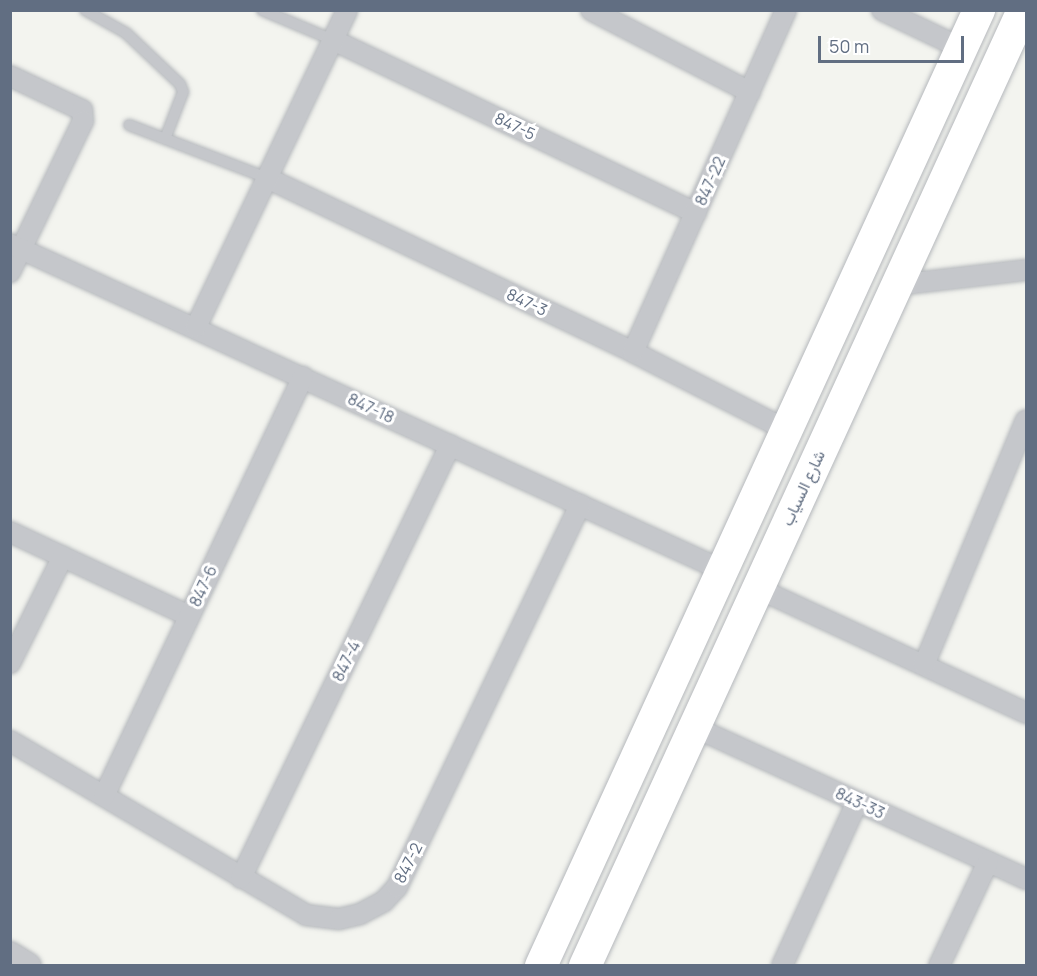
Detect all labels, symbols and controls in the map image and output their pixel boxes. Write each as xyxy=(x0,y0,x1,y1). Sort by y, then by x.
scale bar xyxy=(821,24,966,62)
text: 50 m xyxy=(829,34,869,58)
street label: 847-5 xyxy=(492,108,538,144)
street label: 847-22 xyxy=(691,153,729,209)
street label: 847-3 xyxy=(504,284,550,320)
street label: 847-18 xyxy=(345,389,397,427)
street label: شارع السياب xyxy=(777,447,829,529)
street label: 847-6 xyxy=(185,562,221,610)
street label: 847-4 xyxy=(328,638,364,684)
street label: 843-33 xyxy=(832,783,888,823)
street label: 847-2 xyxy=(390,840,426,886)

